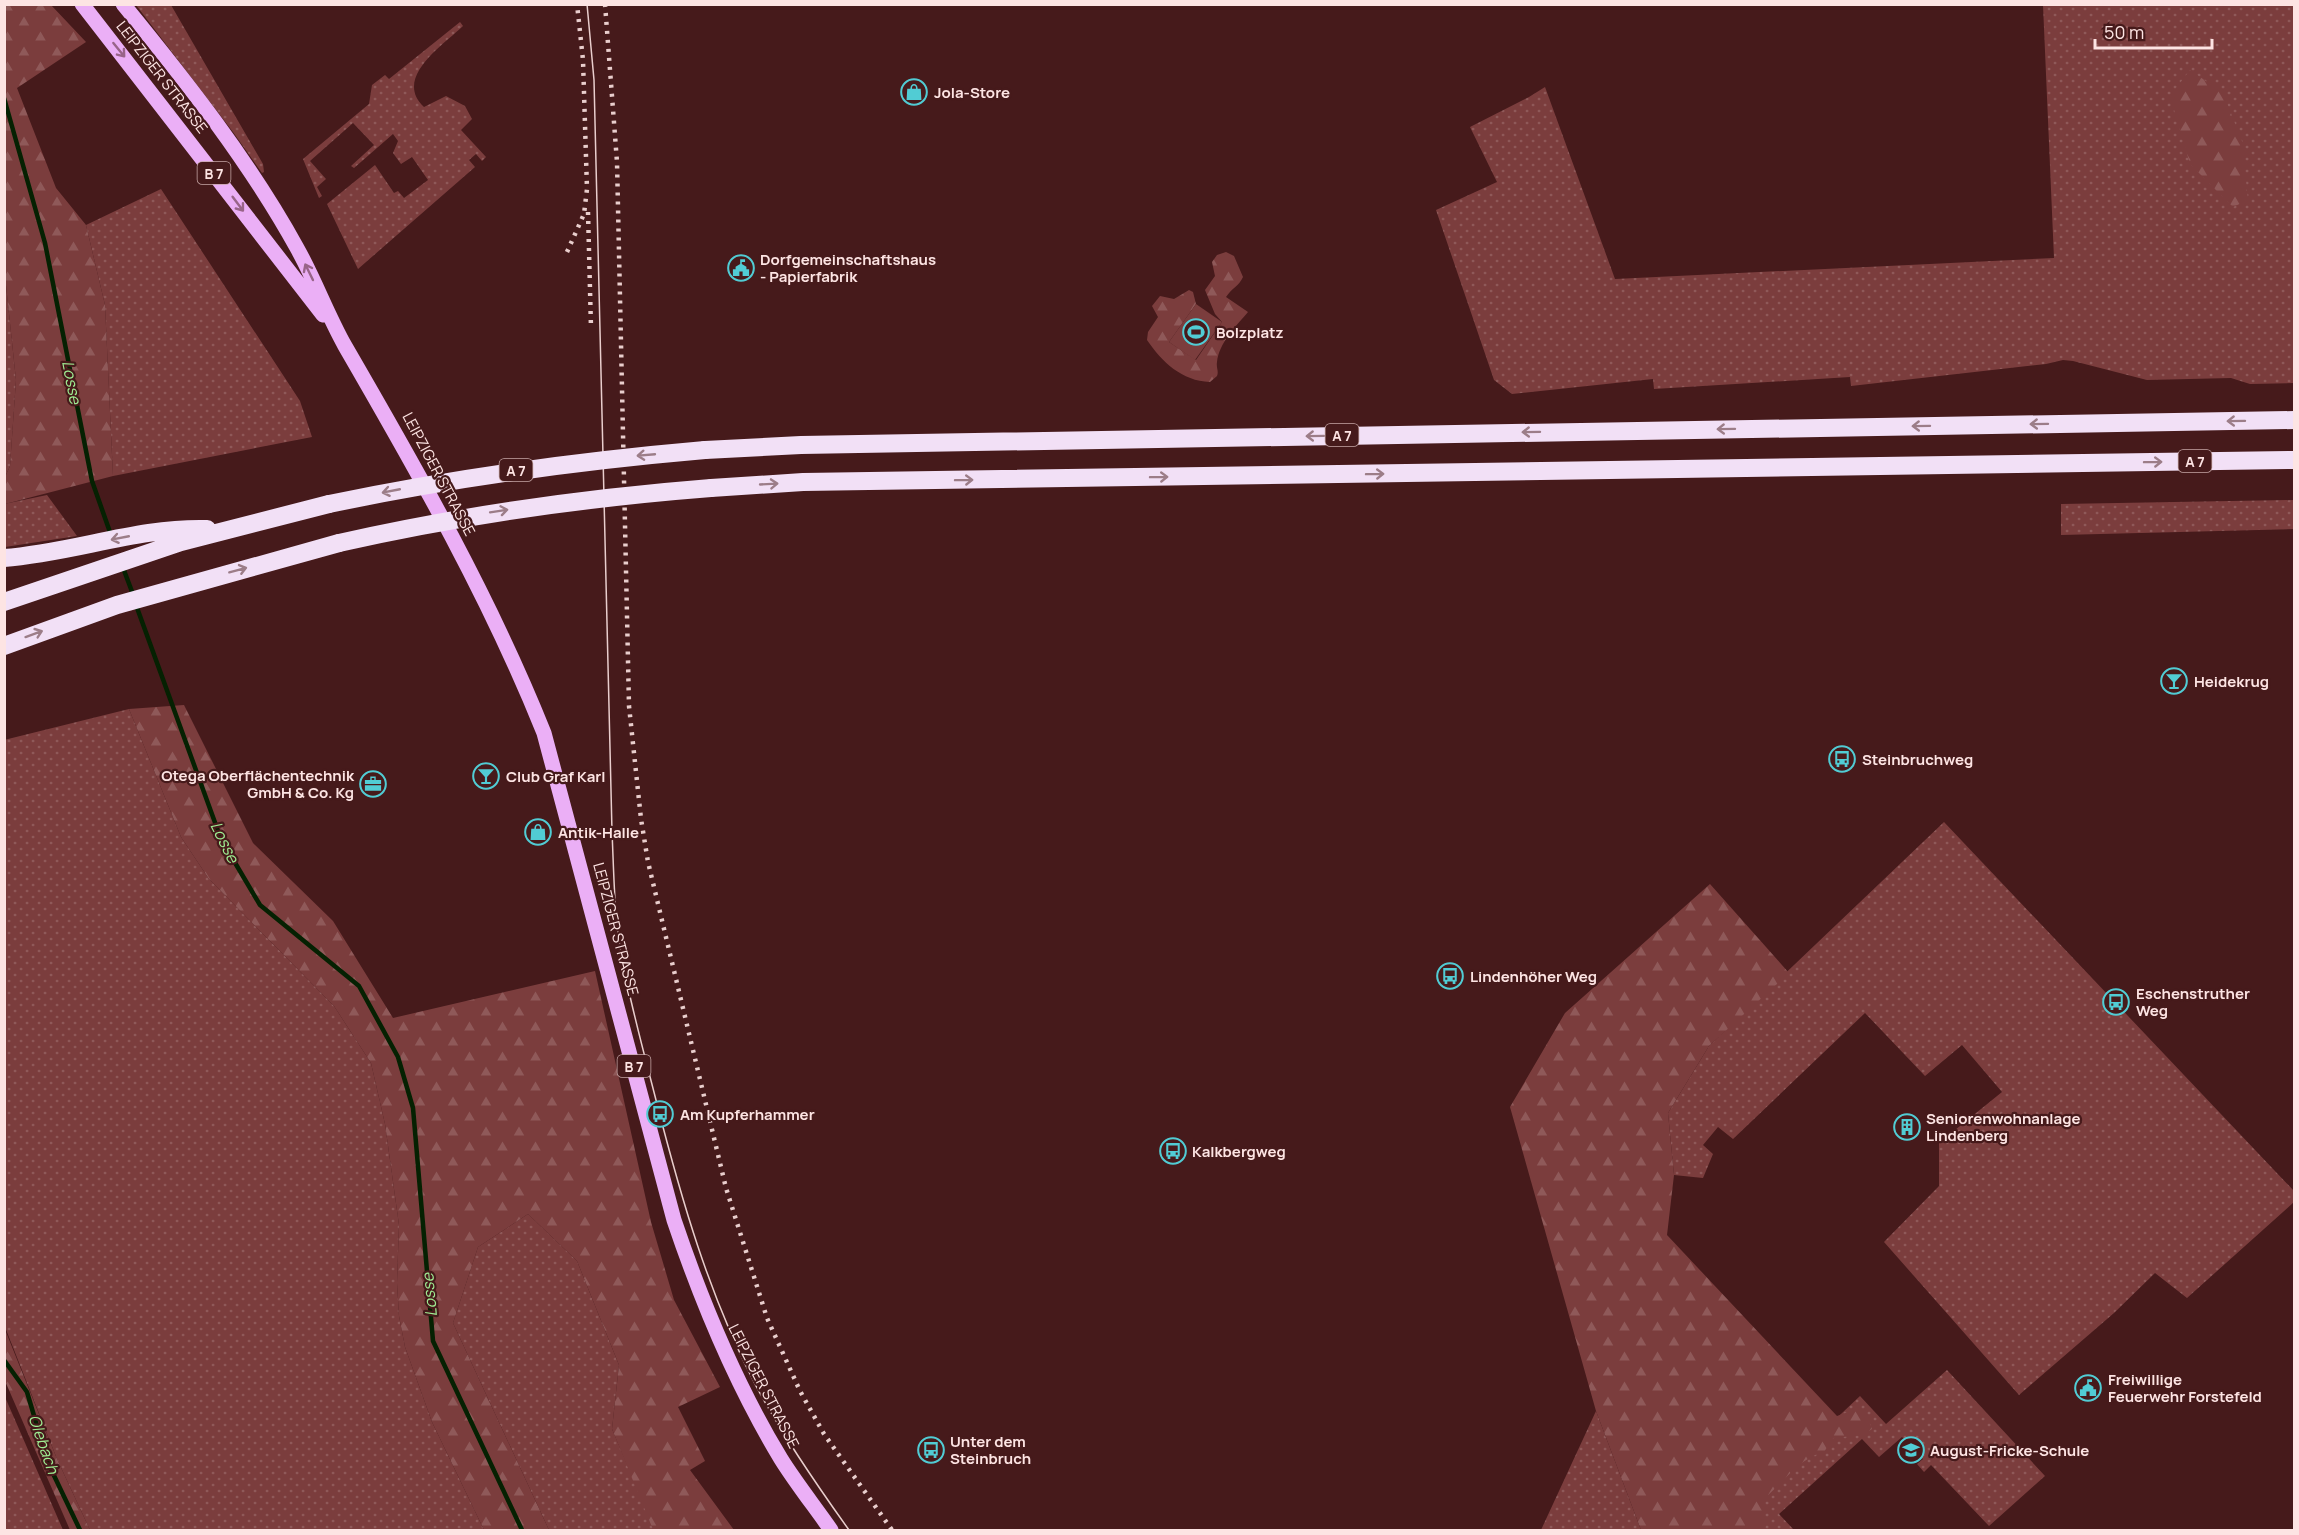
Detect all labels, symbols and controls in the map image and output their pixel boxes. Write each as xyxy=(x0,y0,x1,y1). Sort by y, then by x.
scale bar xyxy=(2095,12,2212,50)
street label: LEIPZIGER STRASSE xyxy=(111,16,213,138)
text: 50 m xyxy=(2104,20,2144,44)
one-way arrow xyxy=(112,42,126,57)
shop icon: Jola-Store xyxy=(899,77,929,107)
place label: Jola-Store xyxy=(934,82,1010,103)
road number: B 7 xyxy=(198,162,230,184)
one-way arrow xyxy=(232,196,245,212)
place label: Dorfgemeinschaftshaus - Papierfabrik xyxy=(760,249,936,287)
public building icon: Dorfgemeinschaftshaus - Papierfabrik xyxy=(726,253,756,283)
one-way arrow xyxy=(303,264,314,282)
sports icon: Bolzplatz xyxy=(1181,317,1211,347)
place label: Bolzplatz xyxy=(1216,322,1284,343)
water label: Losse xyxy=(57,358,87,407)
street label: LEIPZIGER STRASSE xyxy=(398,408,480,540)
one-way arrow xyxy=(2227,415,2247,427)
one-way arrow xyxy=(2029,418,2049,430)
one-way arrow xyxy=(1911,420,1931,432)
one-way arrow xyxy=(1716,423,1736,435)
road number: A 7 xyxy=(1326,424,1358,446)
one-way arrow xyxy=(1521,426,1541,438)
one-way arrow xyxy=(1305,430,1325,442)
one-way arrow xyxy=(637,450,657,461)
road number: A 7 xyxy=(2178,450,2212,472)
one-way arrow xyxy=(2143,456,2163,468)
road number: A 7 xyxy=(500,459,532,481)
one-way arrow xyxy=(1365,468,1385,479)
one-way arrow xyxy=(1149,471,1169,483)
one-way arrow xyxy=(954,474,974,486)
one-way arrow xyxy=(759,479,779,490)
one-way arrow xyxy=(382,486,401,497)
one-way arrow xyxy=(488,506,508,517)
one-way arrow xyxy=(111,533,130,544)
one-way arrow xyxy=(228,564,247,576)
one-way arrow xyxy=(25,628,43,639)
bar icon: Heidekrug xyxy=(2159,666,2189,696)
place label: Heidekrug xyxy=(2194,671,2269,692)
bus stop icon: Steinbruchweg xyxy=(1827,744,1857,774)
place label: Steinbruchweg xyxy=(1862,749,1973,770)
bar icon: Club Graf Karl xyxy=(471,761,501,791)
place label: Otega Oberflächentechnik GmbH & Co. Kg xyxy=(161,765,355,803)
place label: Club Graf Karl xyxy=(506,766,606,787)
office icon: Otega Oberflächentechnik GmbH & Co. Kg xyxy=(358,769,388,799)
shop icon: Antik-Halle xyxy=(523,817,553,847)
water label: Losse xyxy=(206,818,245,868)
place label: Antik-Halle xyxy=(558,822,639,843)
street label: LEIPZIGER STRASSE xyxy=(588,860,644,998)
bus stop icon: Lindenhöher Weg xyxy=(1435,961,1465,991)
place label: Lindenhöher Weg xyxy=(1470,966,1597,987)
place label: Eschenstruther Weg xyxy=(2136,983,2250,1021)
bus stop icon: Eschenstruther Weg xyxy=(2101,987,2131,1017)
road number: B 7 xyxy=(618,1055,650,1077)
bus stop icon: Am Kupferhammer xyxy=(645,1099,675,1129)
place label: Am Kupferhammer xyxy=(680,1104,815,1125)
place label: Seniorenwohnanlage Lindenberg xyxy=(1926,1108,2080,1146)
building icon: Seniorenwohnanlage Lindenberg xyxy=(1892,1112,1922,1142)
bus stop icon: Kalkbergweg xyxy=(1158,1136,1188,1166)
place label: Kalkbergweg xyxy=(1192,1141,1286,1162)
water label: Losse xyxy=(416,1271,442,1318)
street label: LEIPZIGER STRASSE xyxy=(723,1320,805,1452)
place label: Freiwillige Feuerwehr Forstefeld xyxy=(2108,1369,2262,1407)
public building icon: Freiwillige Feuerwehr Forstefeld xyxy=(2073,1373,2103,1403)
water label: Olebach xyxy=(24,1411,65,1477)
place label: Unter dem Steinbruch xyxy=(950,1431,1031,1469)
bus stop icon: Unter dem Steinbruch xyxy=(916,1435,946,1465)
school or university icon: August-Fricke-Schule xyxy=(1896,1435,1926,1465)
place label: August-Fricke-Schule xyxy=(1930,1440,2089,1461)

